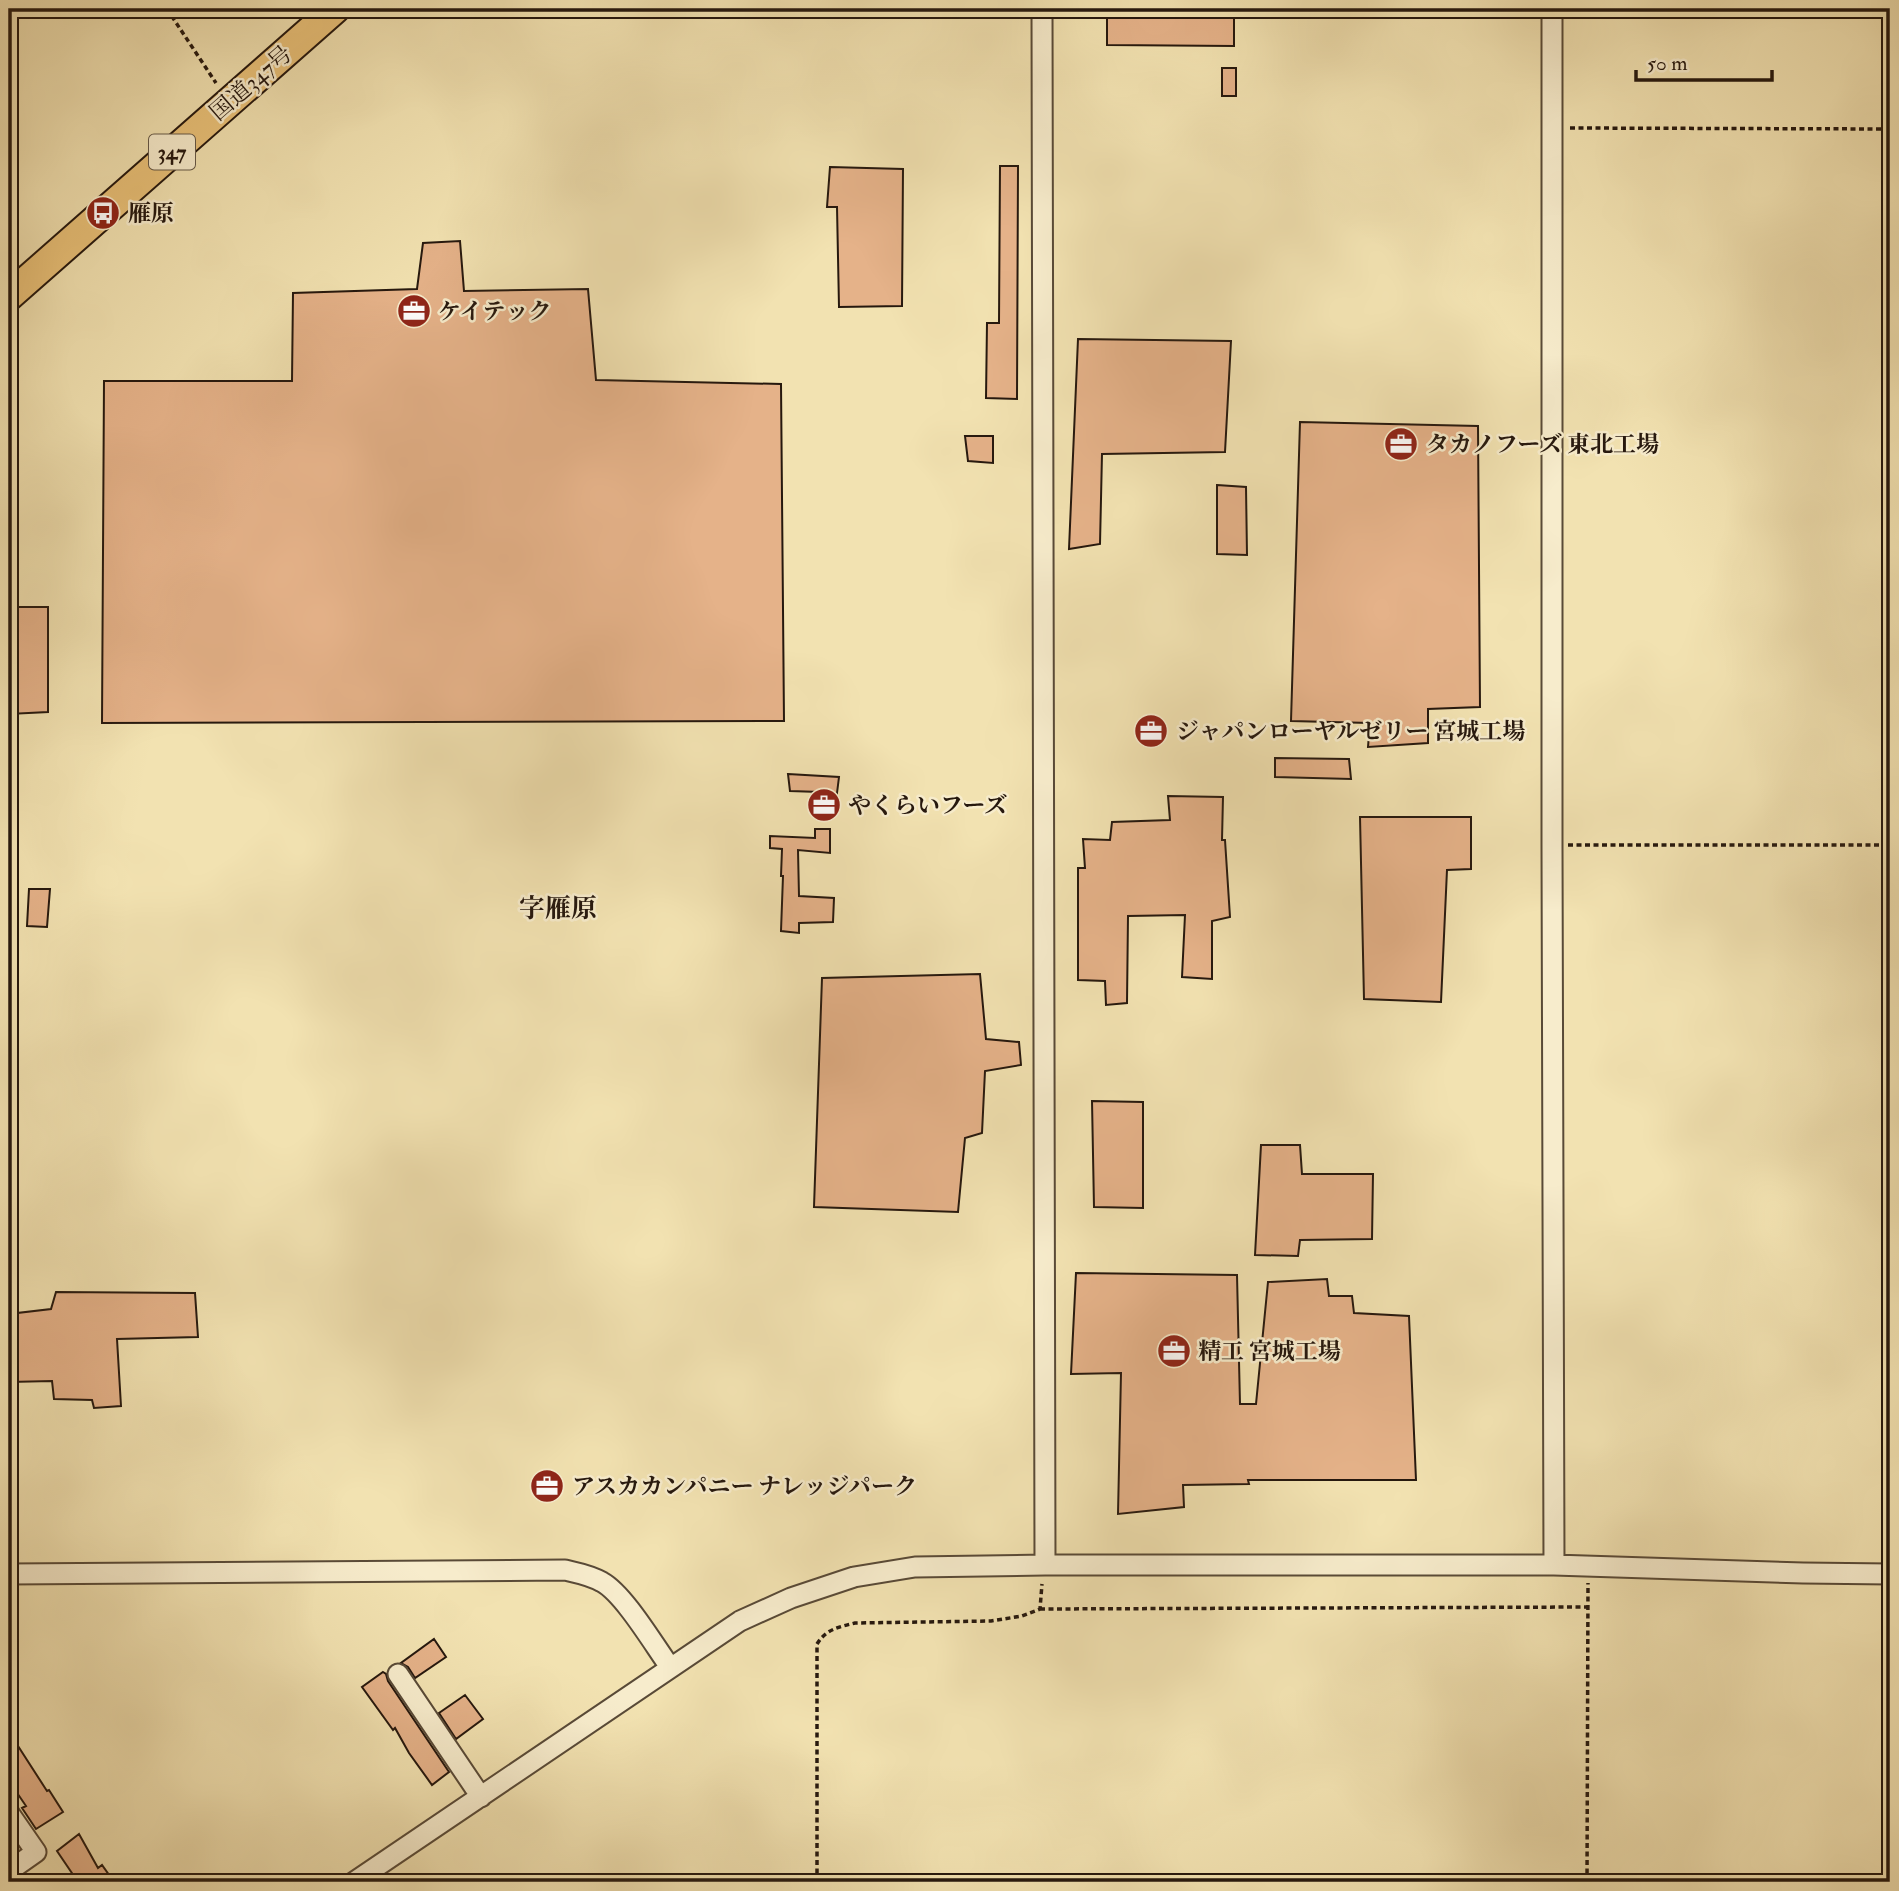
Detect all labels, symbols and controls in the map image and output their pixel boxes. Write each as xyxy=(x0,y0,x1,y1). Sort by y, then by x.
scale bar xyxy=(1636,38,1773,82)
street label: 国道347号 xyxy=(204,39,298,127)
text: 50 m xyxy=(1647,50,1688,77)
road number: 347 xyxy=(149,134,195,170)
bus stop icon: 雁原 xyxy=(84,194,122,232)
place label: 雁原 xyxy=(128,199,174,228)
office icon: ケイテック xyxy=(395,292,433,330)
place label: ケイテック xyxy=(438,297,551,326)
office icon: タカノフーズ 東北工場 xyxy=(1382,425,1420,463)
place label: タカノフーズ 東北工場 xyxy=(1426,430,1659,459)
office icon: ジャパンローヤルゼリー 宮城工場 xyxy=(1132,712,1170,750)
place label: ジャパンローヤルゼリー 宮城工場 xyxy=(1176,717,1525,746)
office icon: やくらいフーズ xyxy=(805,786,843,824)
place label: やくらいフーズ xyxy=(848,791,1007,820)
district label: 字雁原 xyxy=(519,893,597,925)
office icon: 精工 宮城工場 xyxy=(1155,1332,1193,1370)
place label: 精工 宮城工場 xyxy=(1198,1337,1341,1366)
office icon: アスカカンパニー ナレッジパーク xyxy=(528,1467,566,1505)
place label: アスカカンパニー ナレッジパーク xyxy=(572,1472,917,1501)

